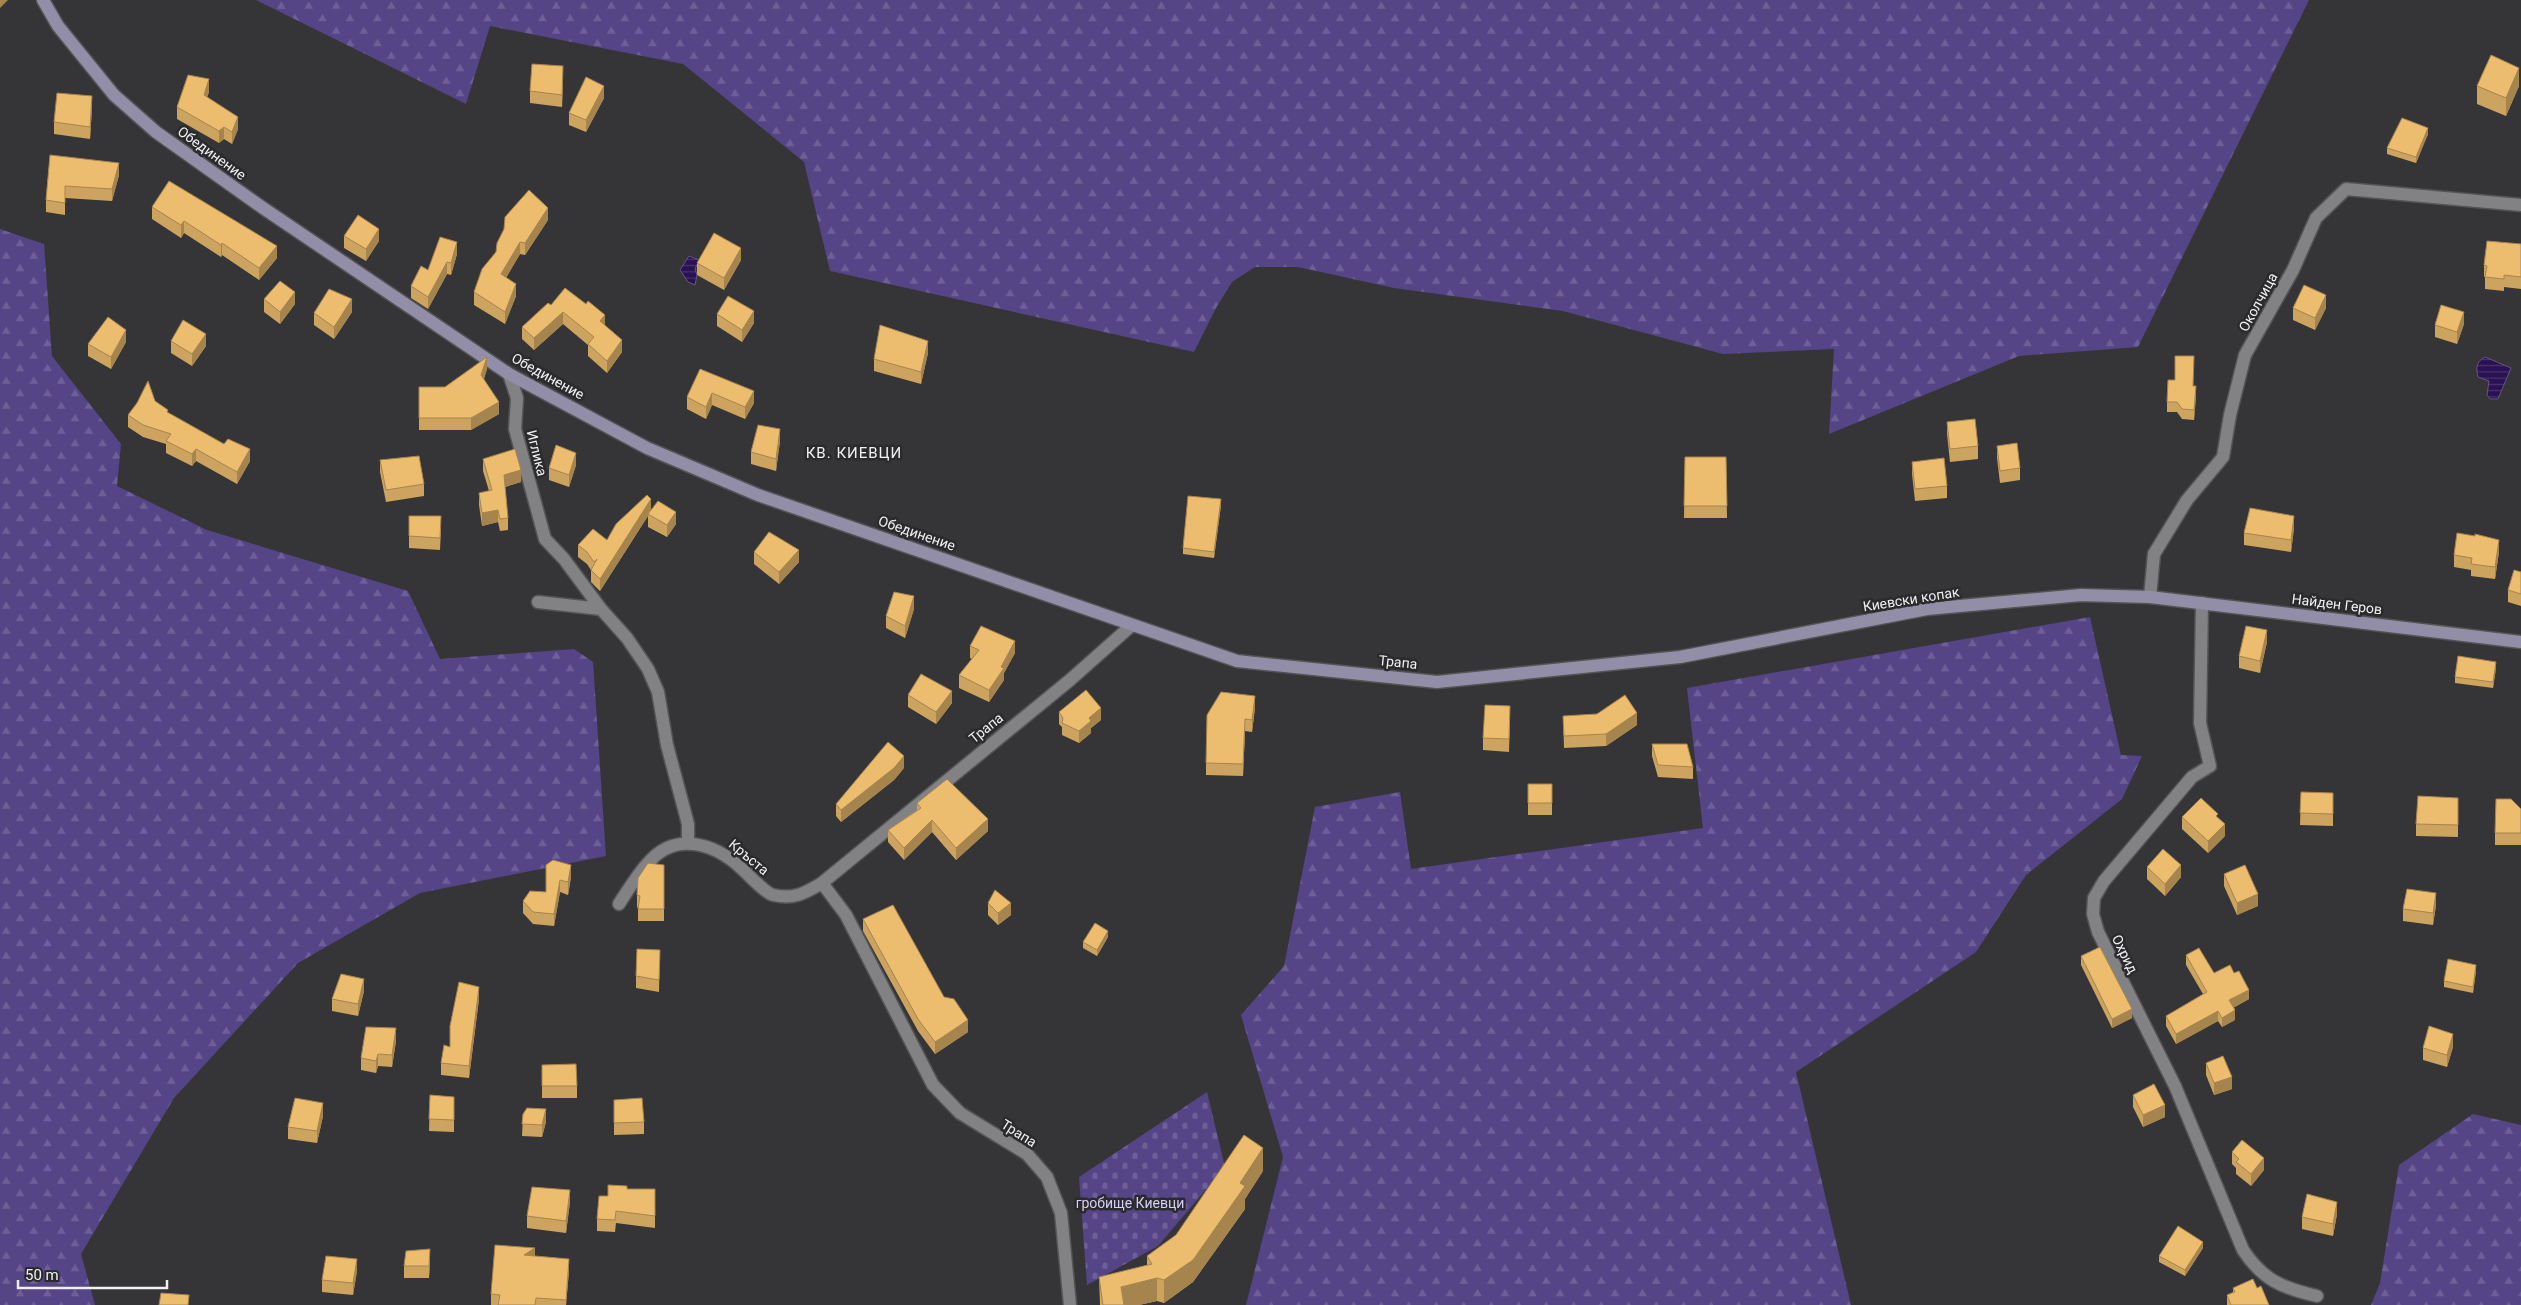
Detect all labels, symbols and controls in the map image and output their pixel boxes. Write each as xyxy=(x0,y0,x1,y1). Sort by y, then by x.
street label: Обединение xyxy=(175,123,249,183)
street label: Околчица xyxy=(2235,270,2281,334)
street label: Обединение xyxy=(509,350,587,402)
street label: Иглика xyxy=(524,428,550,478)
district label: КВ. КИЕВЦИ xyxy=(806,444,902,462)
street label: Обединение xyxy=(876,512,958,554)
street label: Киевски копак xyxy=(1862,583,1961,615)
street label: Найден Геров xyxy=(2291,591,2383,617)
street label: Трапа xyxy=(1378,652,1418,672)
street label: Трапа xyxy=(966,710,1006,746)
street label: Кръста xyxy=(726,836,772,878)
street label: Охрид xyxy=(2109,932,2141,976)
street label: Трапа xyxy=(998,1116,1040,1150)
park label: гробище Киевци xyxy=(1076,1195,1184,1211)
scale bar xyxy=(18,1258,166,1290)
text: 50 m xyxy=(25,1266,59,1284)

